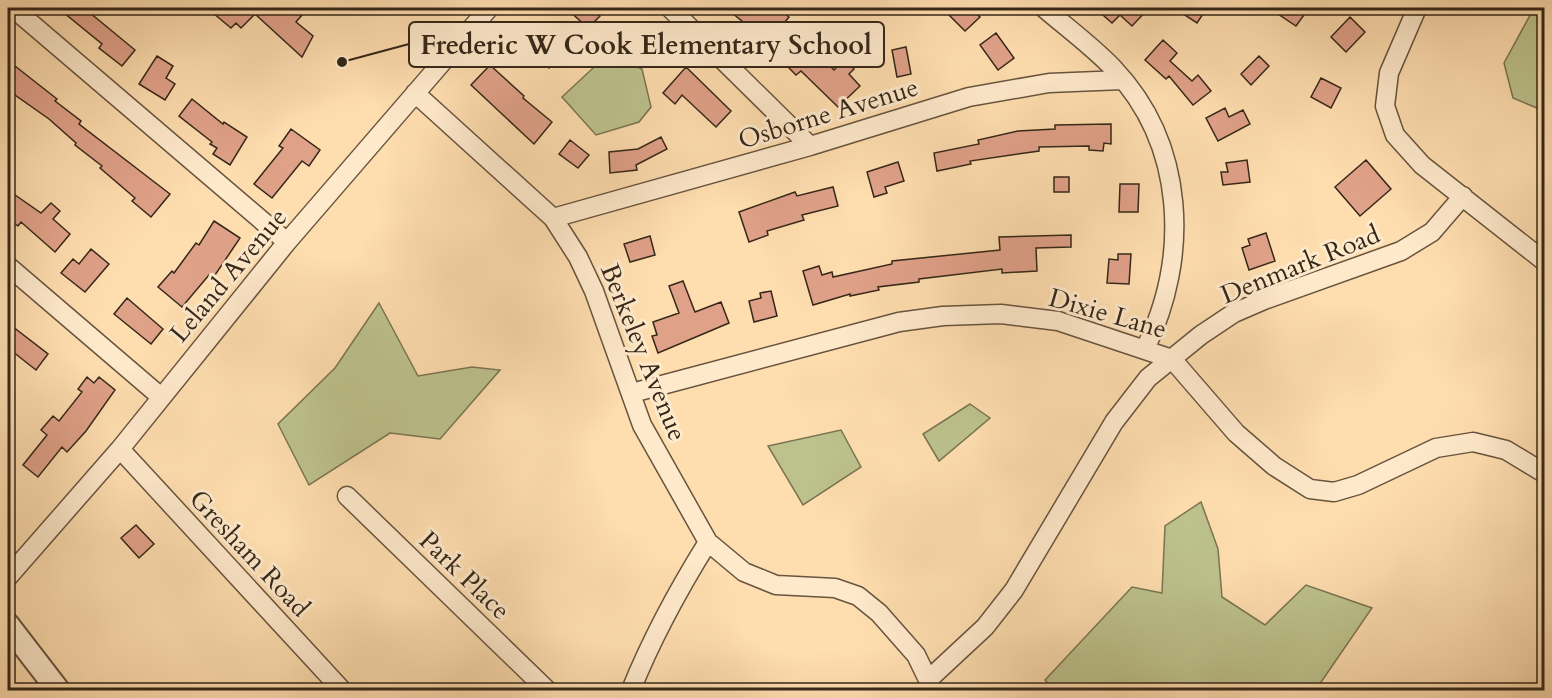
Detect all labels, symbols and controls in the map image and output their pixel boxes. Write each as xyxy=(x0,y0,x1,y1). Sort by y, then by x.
callout: Frederic W Cook Elementary School xyxy=(409,22,884,67)
text: Frederic W Cook Elementary School xyxy=(420,27,872,64)
street label: Osborne Avenue xyxy=(734,69,922,157)
street label: Leland Avenue xyxy=(162,201,295,350)
street label: Denmark Road xyxy=(1216,217,1385,312)
street label: Berkeley Avenue xyxy=(592,258,695,446)
street label: Dixie Lane xyxy=(1045,280,1171,347)
street label: Gresham Road xyxy=(182,482,318,625)
street label: Park Place xyxy=(412,523,518,628)

